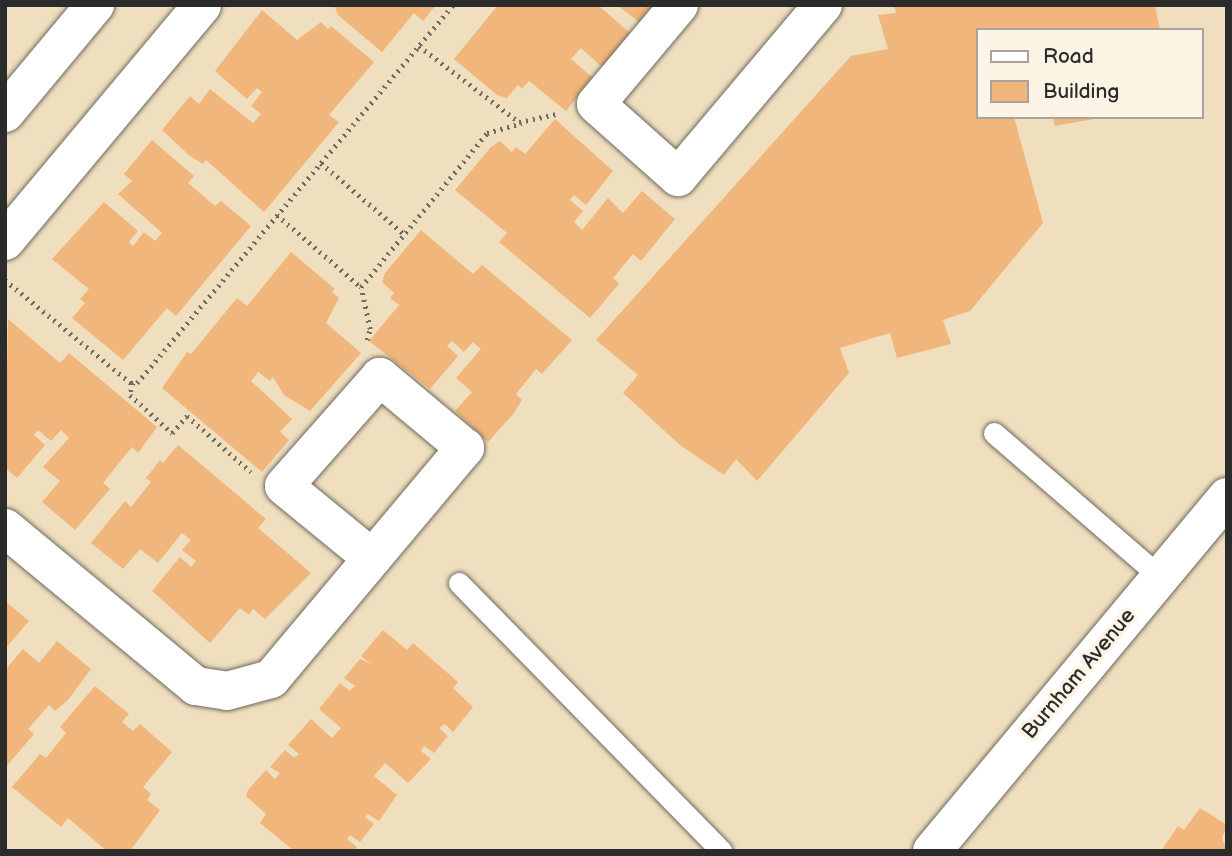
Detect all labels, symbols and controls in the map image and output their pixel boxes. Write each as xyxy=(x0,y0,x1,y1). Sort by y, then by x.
legend xyxy=(976,28,1204,119)
text: Road xyxy=(1043,44,1094,69)
text: Building xyxy=(1043,79,1119,104)
street label: Burnham Avenue xyxy=(1017,604,1141,744)

